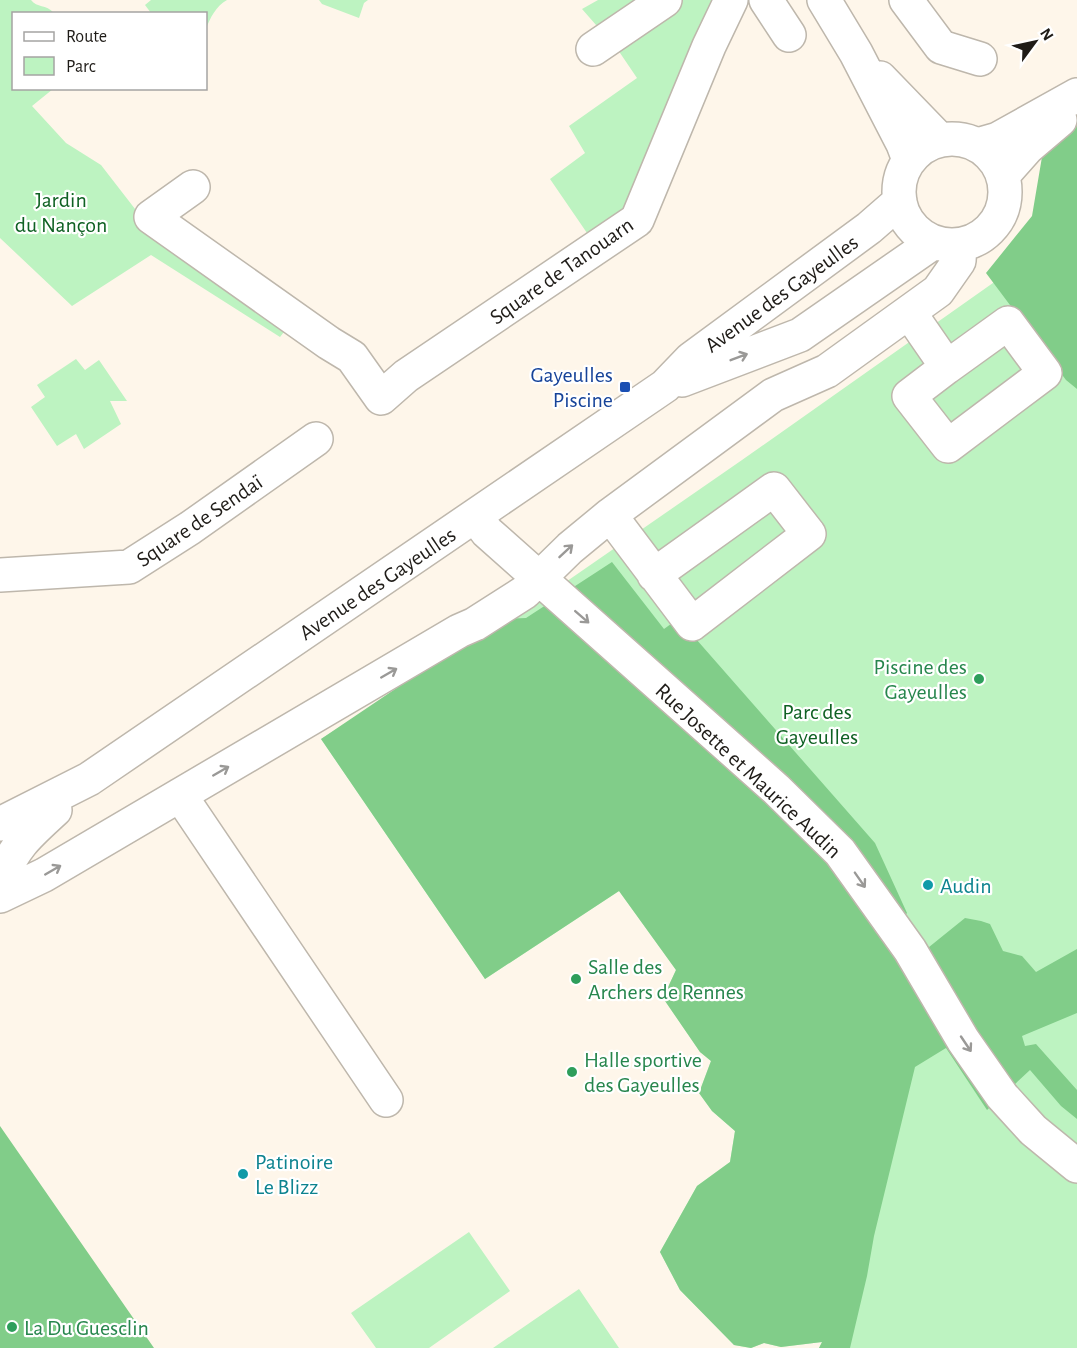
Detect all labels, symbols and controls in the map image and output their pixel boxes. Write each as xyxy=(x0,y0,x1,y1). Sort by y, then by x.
legend xyxy=(12,12,207,90)
north arrow xyxy=(1005,12,1065,72)
text: N xyxy=(1037,25,1056,43)
text: Route xyxy=(66,28,107,46)
text: Parc xyxy=(66,58,96,76)
park label: Jardin du Nançon xyxy=(15,189,107,236)
street label: Square de Tanouarn xyxy=(486,213,637,328)
street label: Avenue des Gayeulles xyxy=(701,231,862,357)
one-way arrow xyxy=(729,351,748,362)
place label: Gayeulles Piscine xyxy=(531,364,613,411)
marker: Gayeulles Piscine xyxy=(618,380,632,394)
street label: Square de Sendaï xyxy=(133,471,267,571)
street label: Avenue des Gayeulles xyxy=(295,523,460,644)
one-way arrow xyxy=(558,545,573,559)
one-way arrow xyxy=(574,610,590,623)
place label: Piscine des Gayeulles xyxy=(873,656,967,703)
one-way arrow xyxy=(380,666,397,678)
marker: Piscine des Gayeulles xyxy=(972,672,986,686)
street label: Rue Josette et Maurice Audin xyxy=(651,679,845,862)
park label: Parc des Gayeulles xyxy=(776,701,858,748)
one-way arrow xyxy=(212,765,229,777)
one-way arrow xyxy=(44,864,61,876)
one-way arrow xyxy=(854,872,866,888)
place label: Audin xyxy=(940,875,992,897)
marker: Audin xyxy=(921,878,935,892)
place label: Salle des Archers de Rennes xyxy=(588,956,744,1003)
marker: Salle des Archers de Rennes xyxy=(569,972,583,986)
one-way arrow xyxy=(960,1035,972,1052)
place label: Halle sportive des Gayeulles xyxy=(584,1049,702,1096)
marker: Halle sportive des Gayeulles xyxy=(565,1065,579,1079)
place label: Patinoire Le Blizz xyxy=(255,1151,333,1198)
marker: Patinoire Le Blizz xyxy=(236,1167,250,1181)
place label: La Du Guesclin xyxy=(24,1317,149,1339)
marker: La Du Guesclin xyxy=(5,1320,19,1334)

